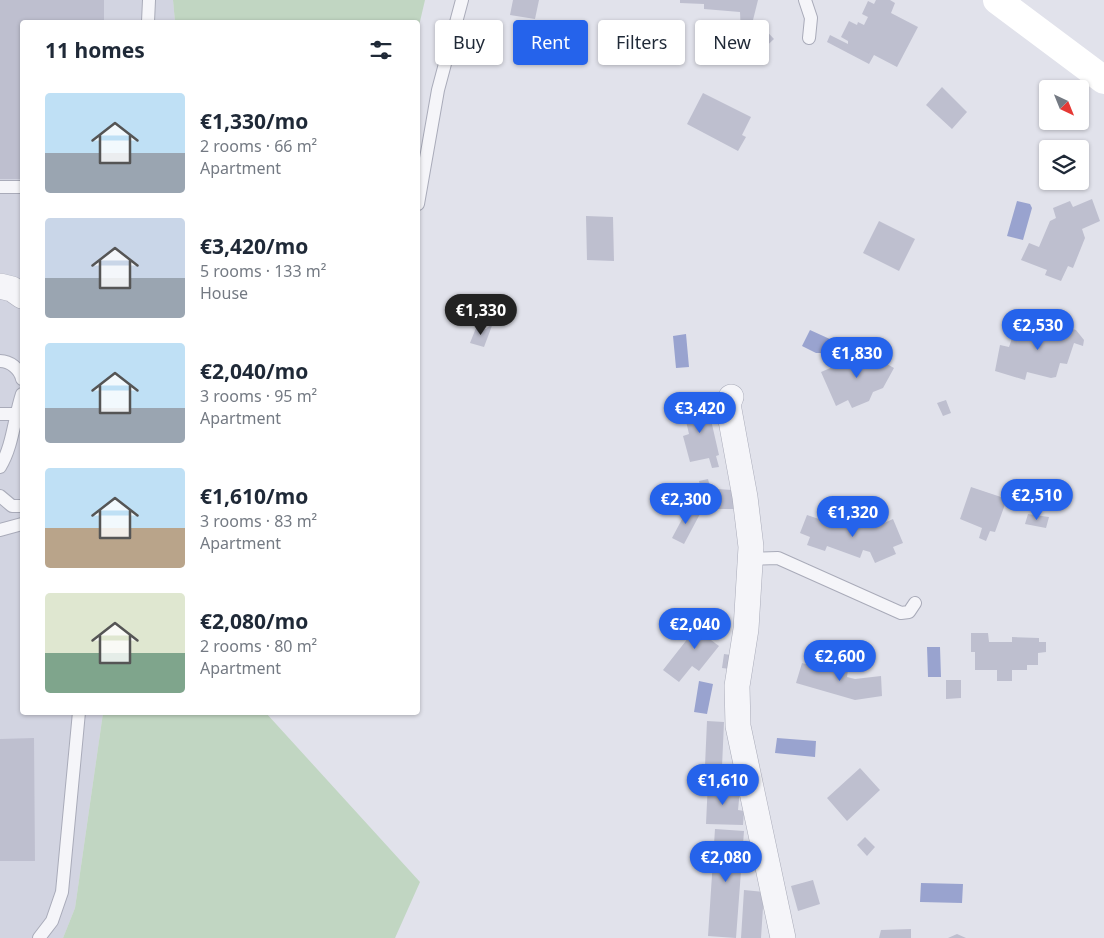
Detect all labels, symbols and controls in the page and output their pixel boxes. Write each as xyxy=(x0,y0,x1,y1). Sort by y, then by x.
chip: Buy xyxy=(435,20,503,65)
chip: Rent xyxy=(513,20,588,65)
chip: Filters xyxy=(598,20,685,65)
chip: New xyxy=(695,20,769,65)
text: 11 homes xyxy=(45,36,145,64)
icon: filters xyxy=(367,36,395,64)
north arrow xyxy=(1039,80,1089,130)
map controls xyxy=(1039,80,1089,190)
text: €1,330/mo xyxy=(200,107,308,135)
icon: home xyxy=(85,113,145,173)
text: 2 rooms · 66 m² xyxy=(200,135,317,157)
button: layers xyxy=(1039,140,1089,190)
text: Apartment xyxy=(200,157,281,179)
text: €3,420/mo xyxy=(200,232,308,260)
icon: home xyxy=(85,238,145,298)
text: 5 rooms · 133 m² xyxy=(200,260,326,282)
text: House xyxy=(200,282,248,304)
pin: €1,330 xyxy=(440,294,522,336)
text: €1,330 xyxy=(456,299,506,321)
pin: €2,530 xyxy=(997,308,1079,351)
text: €2,530 xyxy=(1013,314,1063,336)
pin: €1,830 xyxy=(816,336,898,379)
text: €1,830 xyxy=(832,342,882,364)
text: €2,040/mo xyxy=(200,357,308,385)
icon: home xyxy=(85,363,145,423)
text: 3 rooms · 95 m² xyxy=(200,385,317,407)
pin: €3,420 xyxy=(659,392,741,434)
text: €3,420 xyxy=(675,397,725,419)
text: Apartment xyxy=(200,407,281,429)
pin: €2,510 xyxy=(996,478,1078,521)
text: €1,610/mo xyxy=(200,482,308,510)
pin: €2,300 xyxy=(645,482,727,525)
text: €2,510 xyxy=(1012,484,1062,506)
icon: home xyxy=(85,488,145,548)
text: €2,300 xyxy=(661,488,711,510)
pin: €1,320 xyxy=(812,496,894,538)
text: €1,320 xyxy=(828,501,878,523)
text: 3 rooms · 83 m² xyxy=(200,510,317,532)
text: Apartment xyxy=(200,532,281,554)
text: €2,080/mo xyxy=(200,607,308,635)
pin: €2,040 xyxy=(654,608,736,650)
icon: home xyxy=(85,613,145,673)
text: €2,040 xyxy=(670,613,720,635)
text: 2 rooms · 80 m² xyxy=(200,635,317,657)
pin: €2,600 xyxy=(799,640,881,682)
text: €2,600 xyxy=(815,645,865,667)
text: Apartment xyxy=(200,657,281,679)
pin: €1,610 xyxy=(682,764,764,806)
text: €1,610 xyxy=(698,769,748,791)
pin: €2,080 xyxy=(685,840,767,883)
text: €2,080 xyxy=(701,846,751,868)

